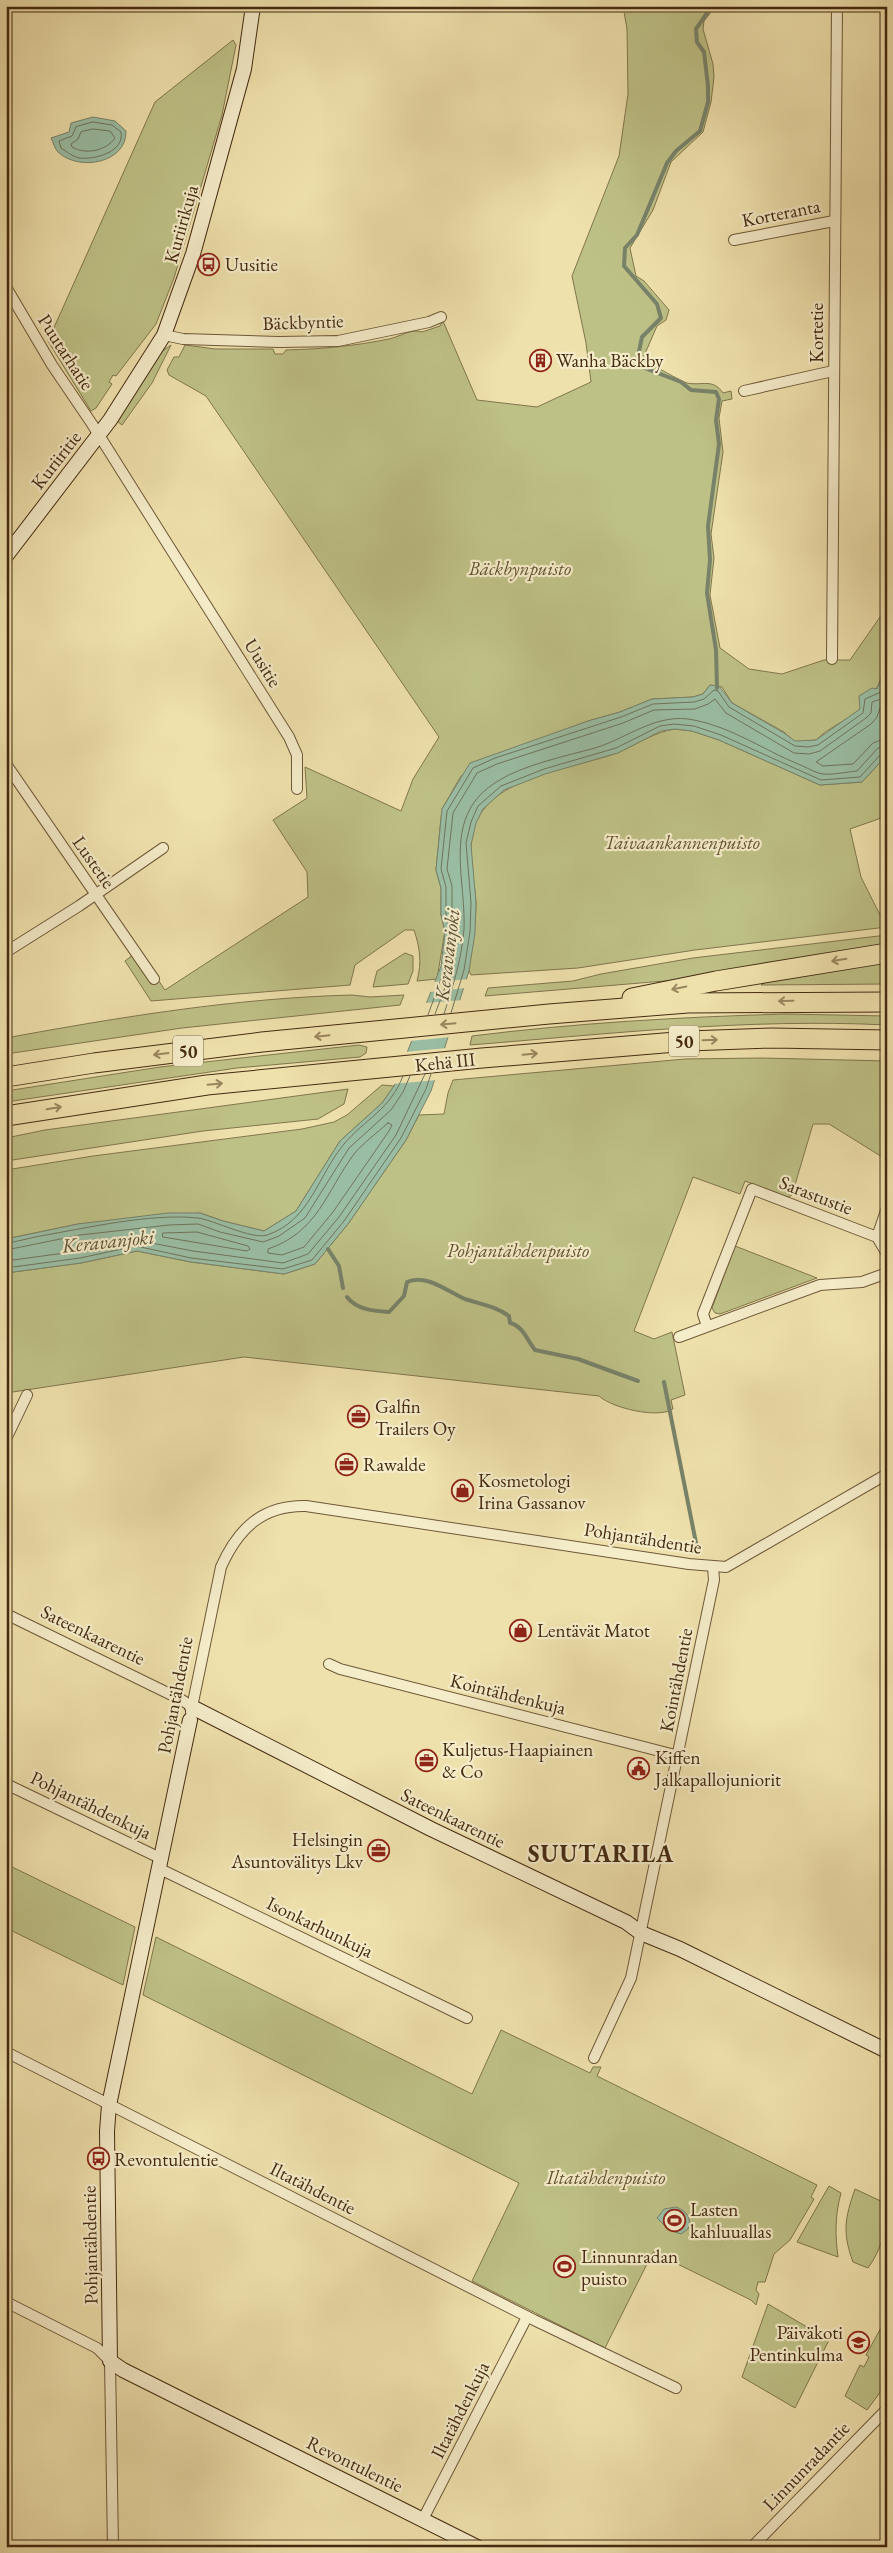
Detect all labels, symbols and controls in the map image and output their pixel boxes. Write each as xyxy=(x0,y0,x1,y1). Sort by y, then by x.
street label: Kuriirikuja xyxy=(158,182,204,266)
street label: Korteranta xyxy=(740,193,823,233)
bus stop icon: Uusitie xyxy=(197,252,221,276)
place label: Uusitie xyxy=(225,252,278,277)
street label: Kortetie xyxy=(804,303,829,363)
street label: Bäckbyntie xyxy=(262,308,344,336)
street label: Puutarhatie xyxy=(32,309,100,395)
building icon: Wanha Bäckby xyxy=(528,348,552,372)
place label: Wanha Bäckby xyxy=(556,348,664,373)
street label: Kuriiritie xyxy=(25,426,87,494)
park label: Bäckbynpuisto xyxy=(468,556,571,581)
street label: Uusitie xyxy=(238,634,288,692)
park label: Taivaankannenpuisto xyxy=(604,830,760,855)
street label: Lustetie xyxy=(67,831,121,893)
water label: Keravanjoki xyxy=(428,906,466,1003)
one-way arrow xyxy=(831,956,847,966)
one-way arrow xyxy=(671,984,687,993)
one-way arrow xyxy=(778,997,794,1006)
one-way arrow xyxy=(440,1019,456,1029)
road number: 50 xyxy=(669,1026,699,1056)
one-way arrow xyxy=(315,1031,331,1041)
road number: 50 xyxy=(173,1036,203,1066)
one-way arrow xyxy=(702,1036,718,1045)
street label: Kehä III xyxy=(413,1046,477,1078)
one-way arrow xyxy=(522,1049,538,1059)
one-way arrow xyxy=(153,1050,169,1060)
one-way arrow xyxy=(207,1079,223,1089)
one-way arrow xyxy=(46,1103,62,1113)
street label: Sarastustie xyxy=(776,1170,856,1220)
water label: Keravanjoki xyxy=(60,1223,156,1259)
park label: Pohjantähdenpuisto xyxy=(447,1238,589,1263)
place label: Galfin Trailers Oy xyxy=(375,1394,456,1441)
office icon: Galfin Trailers Oy xyxy=(347,1405,371,1429)
office icon: Rawalde xyxy=(335,1452,359,1476)
place label: Rawalde xyxy=(363,1452,426,1477)
place label: Kosmetologi Irina Gassanov xyxy=(478,1468,586,1515)
shop icon: Kosmetologi Irina Gassanov xyxy=(450,1479,474,1503)
street label: Pohjantähdentie xyxy=(582,1516,704,1560)
street label: Sateenkaarentie xyxy=(37,1599,149,1671)
shop icon: Lentävät Matot xyxy=(509,1618,533,1642)
place label: Lentävät Matot xyxy=(537,1618,650,1643)
street label: Kointähdentie xyxy=(654,1626,698,1734)
street label: Pohjantähdentie xyxy=(151,1634,199,1756)
street label: Kointähdenkuja xyxy=(448,1668,569,1721)
place label: Kuljetus-Haapiainen & Co xyxy=(442,1737,593,1784)
place label: Kiffen Jalkapallojuniorit xyxy=(653,1745,781,1792)
office icon: Kuljetus-Haapiainen & Co xyxy=(414,1748,438,1772)
public building icon: Kiffen Jalkapallojuniorit xyxy=(627,1756,651,1780)
street label: Pohjantähdenkuja xyxy=(26,1765,156,1845)
street label: Sateenkaarentie xyxy=(397,1782,509,1854)
place label: Helsingin Asuntovälitys Lkv xyxy=(230,1827,364,1874)
office icon: Helsingin Asuntovälitys Lkv xyxy=(367,1838,391,1862)
district label: SUUTARILA xyxy=(528,1838,674,1869)
street label: Isonkarhunkuja xyxy=(263,1890,378,1964)
bus stop icon: Revontulentie xyxy=(86,2147,110,2171)
place label: Revontulentie xyxy=(114,2147,218,2172)
street label: Iltatähdentie xyxy=(266,2156,360,2220)
park label: Iltatähdenpuisto xyxy=(546,2165,665,2190)
street label: Pohjantähdentie xyxy=(76,2185,104,2305)
place label: Lasten kahluuallas xyxy=(690,2197,771,2244)
sports icon: Lasten kahluuallas xyxy=(662,2208,686,2232)
place label: Linnunradan puisto xyxy=(581,2244,678,2291)
sports icon: Linnunradan puisto xyxy=(553,2255,577,2279)
place label: Päiväkoti Pentinkulma xyxy=(750,2320,843,2367)
school or university icon: Päiväkoti Pentinkulma xyxy=(847,2331,871,2355)
street label: Iltatähdenkuja xyxy=(425,2357,495,2463)
street label: Linnunradantie xyxy=(757,2416,855,2516)
street label: Revontulentie xyxy=(303,2430,407,2498)

